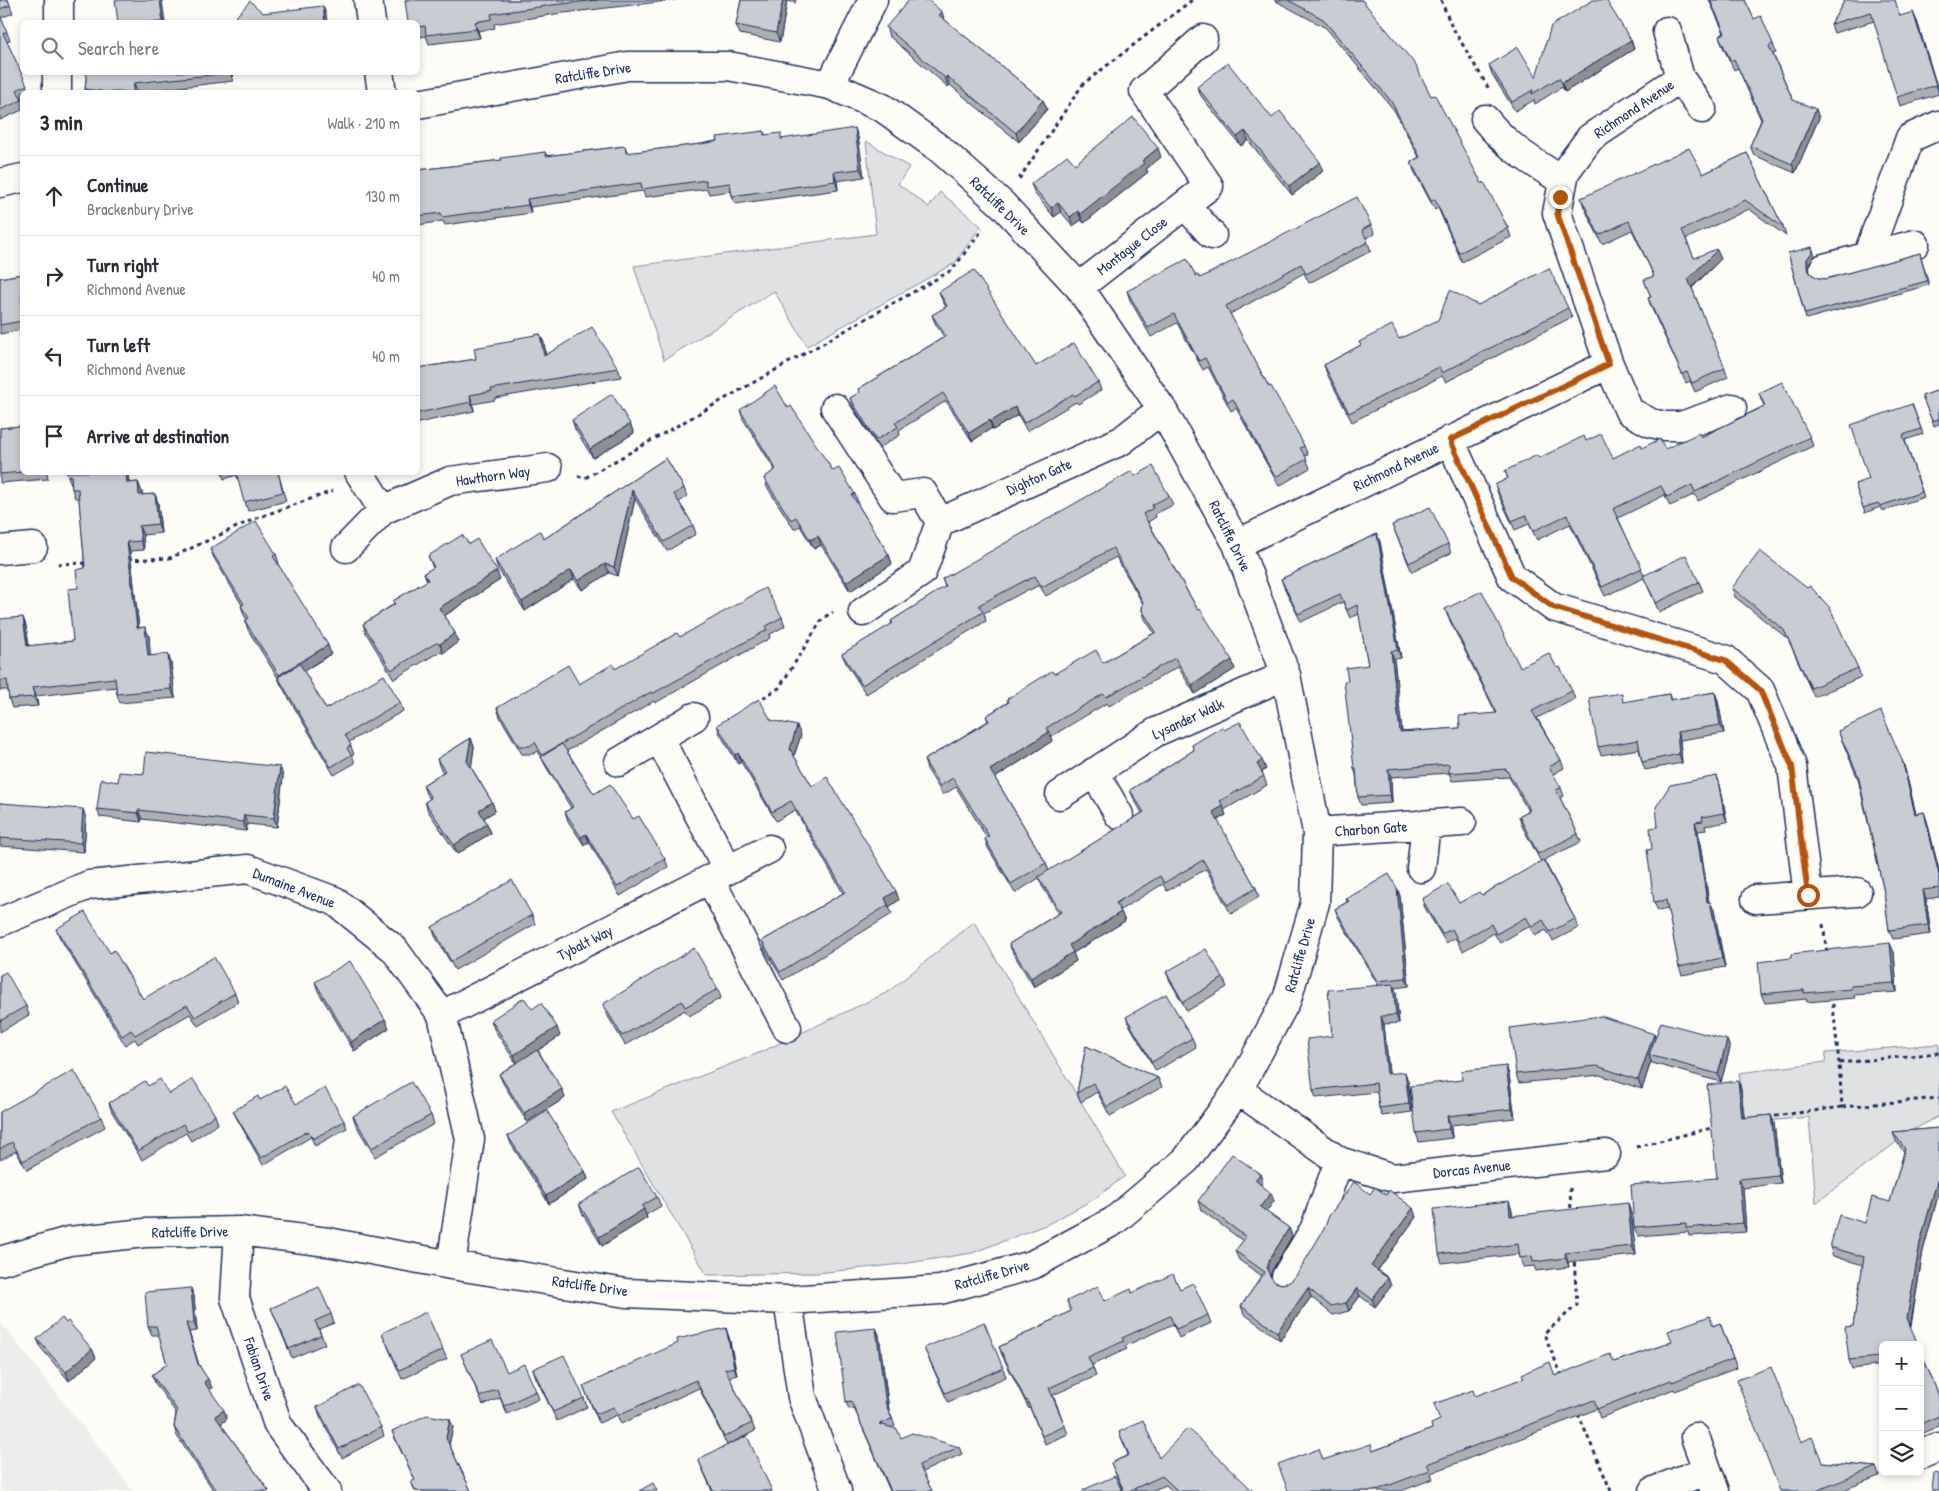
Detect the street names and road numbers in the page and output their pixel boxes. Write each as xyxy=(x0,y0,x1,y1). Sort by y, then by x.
street label: Ratcliffe Drive xyxy=(553,56,632,89)
street label: Richmond Avenue xyxy=(1589,74,1678,143)
street label: Ratcliffe Drive xyxy=(966,172,1035,240)
street label: Montague Close xyxy=(1092,211,1172,280)
street label: Richmond Avenue xyxy=(1350,437,1442,496)
street label: Dighton Gate xyxy=(1003,453,1075,500)
street label: Hawthorn Way xyxy=(454,460,531,491)
street label: Ratcliffe Drive xyxy=(1204,497,1257,575)
street label: Lysander Walk xyxy=(1149,693,1227,744)
street label: Charbon Gate xyxy=(1334,815,1408,842)
street label: Dumaine Avenue xyxy=(250,862,338,913)
street label: Ratcliffe Drive xyxy=(1279,915,1320,995)
street label: Tybalt Way xyxy=(553,920,616,965)
street label: Dorcas Avenue xyxy=(1432,1154,1512,1183)
street label: Ratcliffe Drive xyxy=(152,1220,228,1243)
street label: Ratcliffe Drive xyxy=(952,1254,1032,1295)
street label: Ratcliffe Drive xyxy=(551,1270,629,1301)
street label: Fabian Drive xyxy=(239,1334,280,1403)

